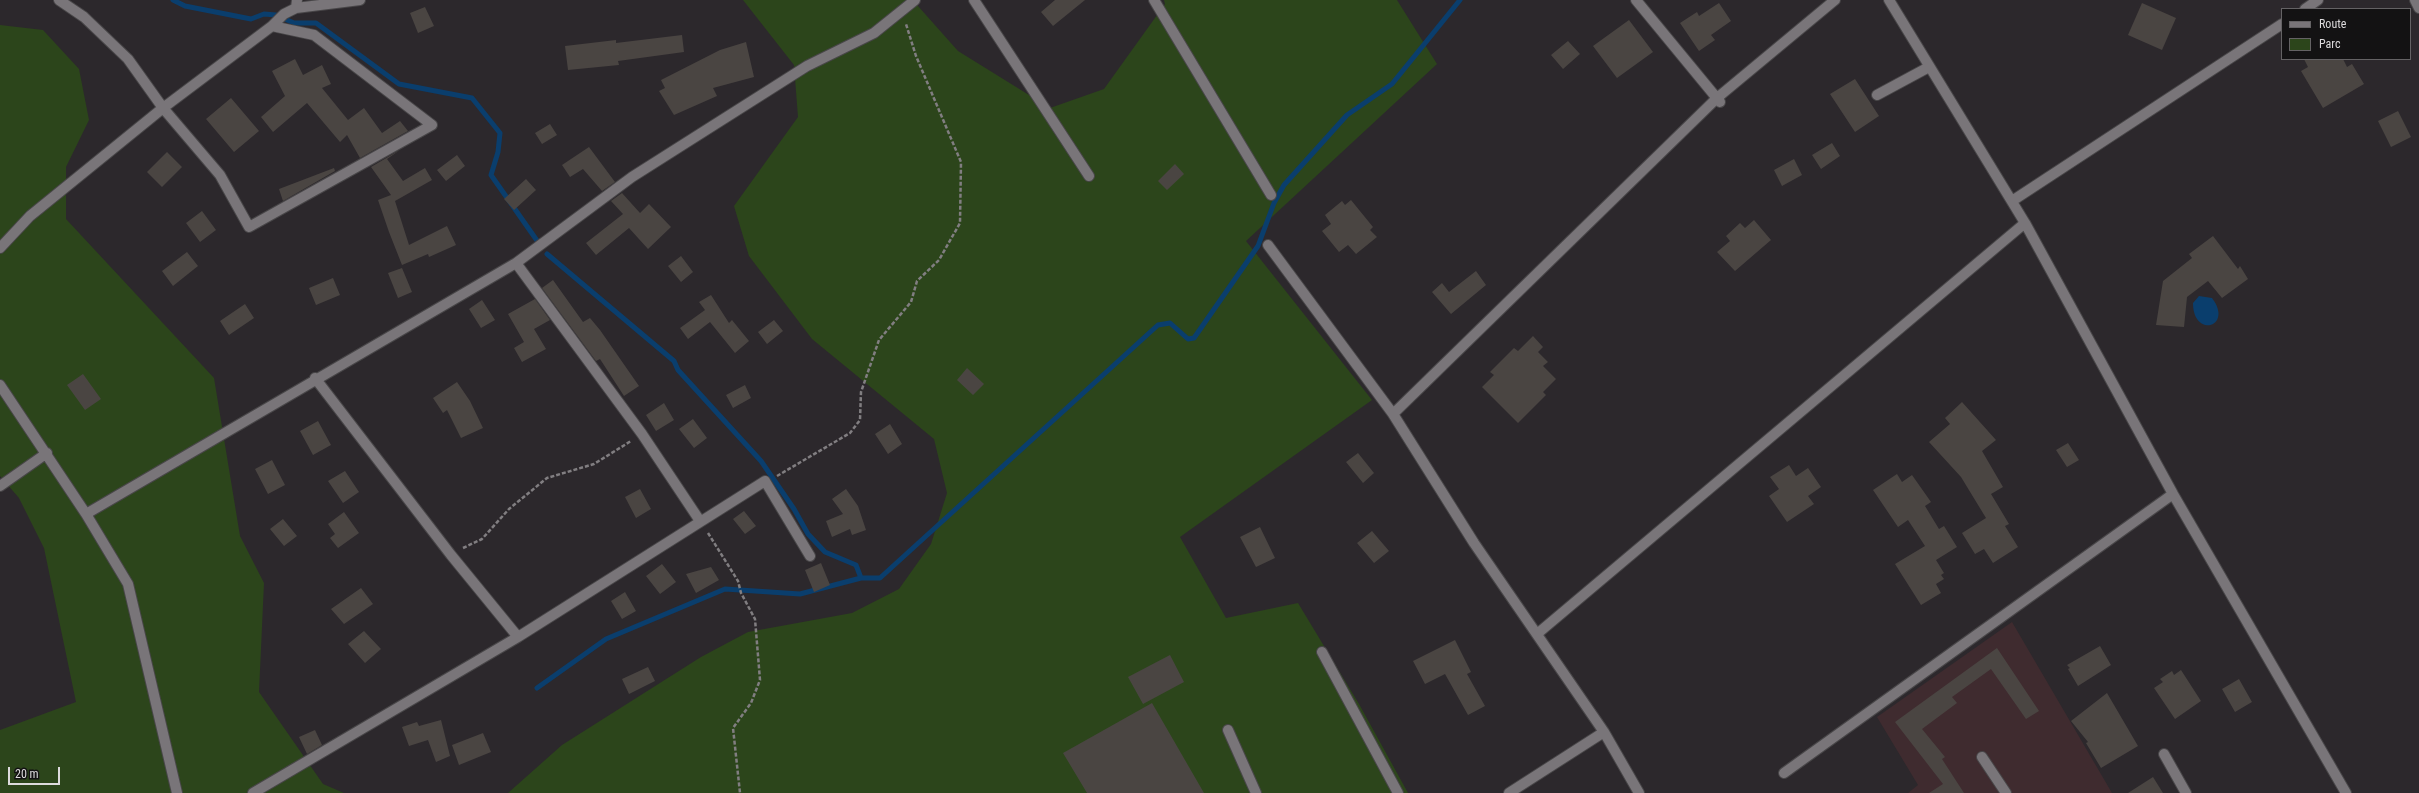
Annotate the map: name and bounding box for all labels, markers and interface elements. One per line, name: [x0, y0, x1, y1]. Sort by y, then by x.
legend: [2281, 8, 2411, 60]
text: Route: [2319, 17, 2346, 31]
text: Parc: [2319, 37, 2340, 51]
scale bar: [10, 759, 62, 785]
text: 20 m: [15, 767, 39, 781]

